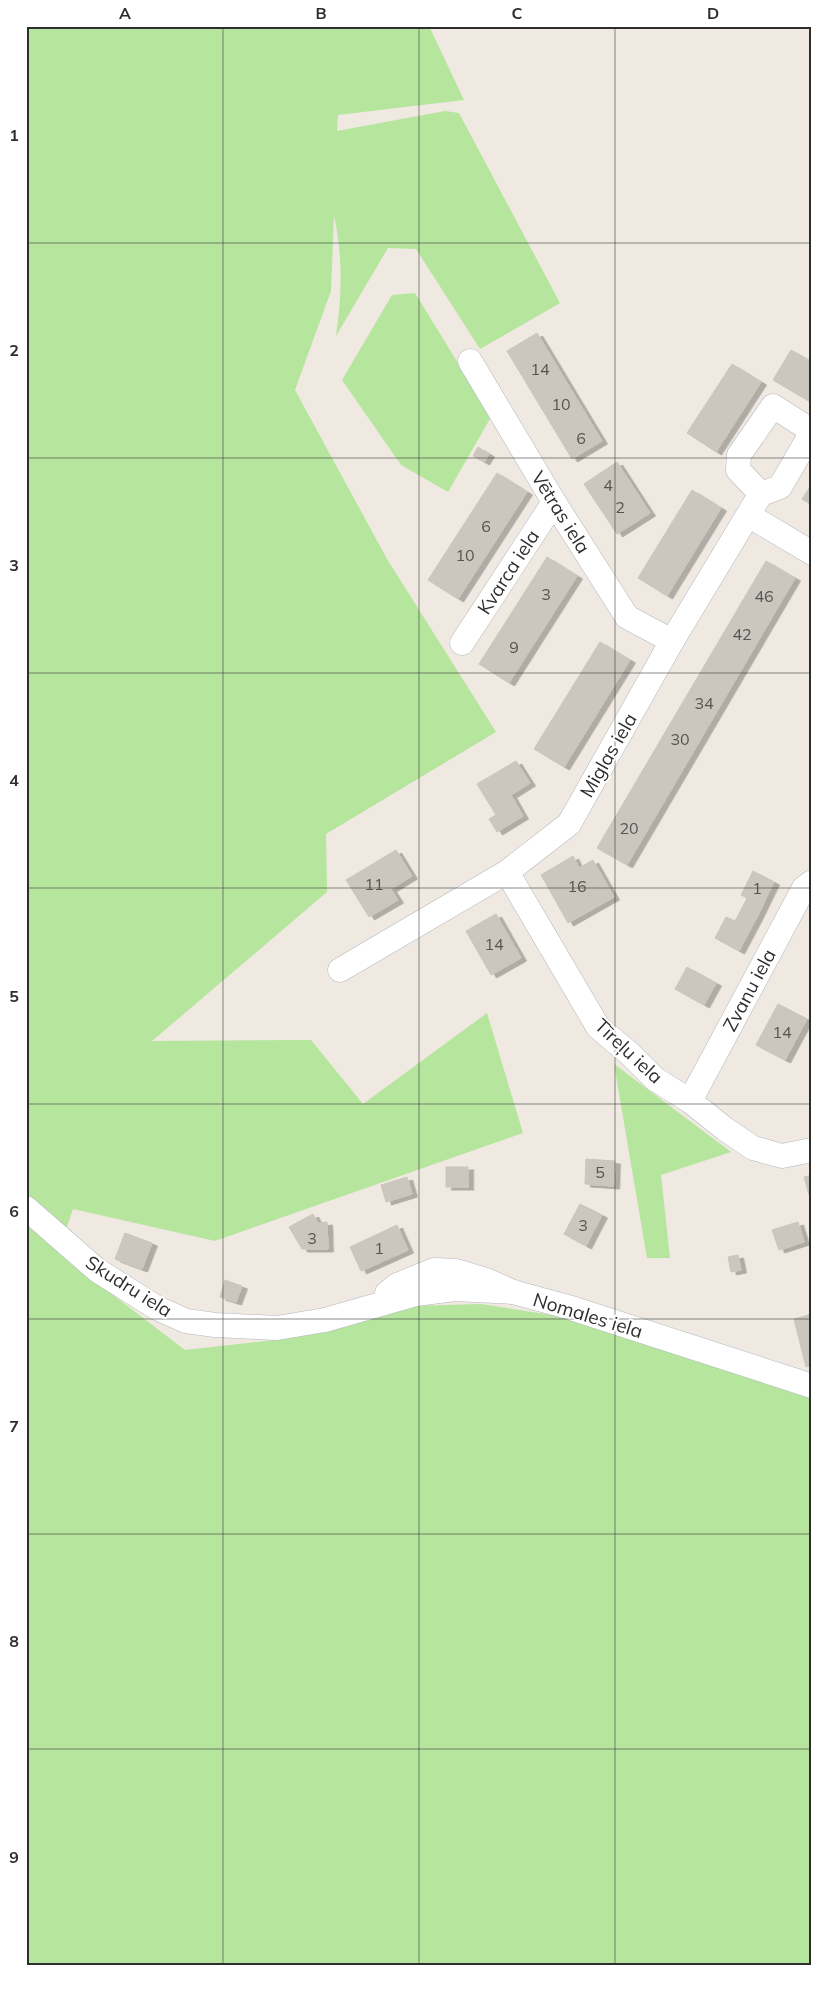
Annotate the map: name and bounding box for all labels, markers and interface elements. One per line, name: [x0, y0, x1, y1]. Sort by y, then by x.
text: A: [119, 3, 131, 23]
text: B: [315, 3, 327, 23]
text: C: [512, 3, 523, 23]
text: D: [707, 3, 719, 23]
text: 1: [9, 125, 19, 145]
text: 2: [9, 340, 19, 360]
house number: 14: [530, 359, 550, 379]
house number: 10: [551, 394, 571, 414]
house number: 6: [576, 428, 586, 448]
street label: Vētras iela: [526, 466, 596, 558]
house number: 4: [603, 475, 613, 495]
house number: 2: [615, 497, 625, 517]
house number: 6: [481, 516, 491, 536]
street label: Kvarca iela: [472, 525, 544, 619]
house number: 10: [455, 545, 475, 565]
text: 3: [9, 555, 19, 575]
house number: 3: [541, 584, 551, 604]
house number: 46: [754, 586, 774, 606]
house number: 42: [732, 624, 752, 644]
house number: 9: [509, 637, 519, 657]
house number: 34: [694, 693, 714, 713]
street label: Miglas iela: [574, 709, 642, 801]
house number: 30: [670, 729, 690, 749]
text: 4: [9, 770, 19, 790]
house number: 20: [619, 818, 639, 838]
house number: 11: [364, 874, 384, 894]
house number: 16: [567, 876, 587, 896]
house number: 1: [752, 878, 762, 898]
house number: 14: [484, 934, 504, 954]
street label: Zvanu iela: [717, 945, 781, 1035]
text: 5: [9, 986, 19, 1006]
street label: Tīreļu iela: [589, 1013, 668, 1089]
house number: 14: [772, 1022, 792, 1042]
house number: 5: [595, 1162, 605, 1182]
text: 6: [9, 1201, 19, 1221]
house number: 3: [578, 1215, 588, 1235]
house number: 3: [307, 1228, 317, 1248]
house number: 1: [374, 1238, 384, 1258]
street label: Skudru iela: [81, 1250, 177, 1322]
street label: Nomales iela: [530, 1287, 646, 1343]
text: 7: [9, 1416, 19, 1436]
text: 8: [9, 1631, 19, 1651]
text: 9: [9, 1847, 19, 1867]

